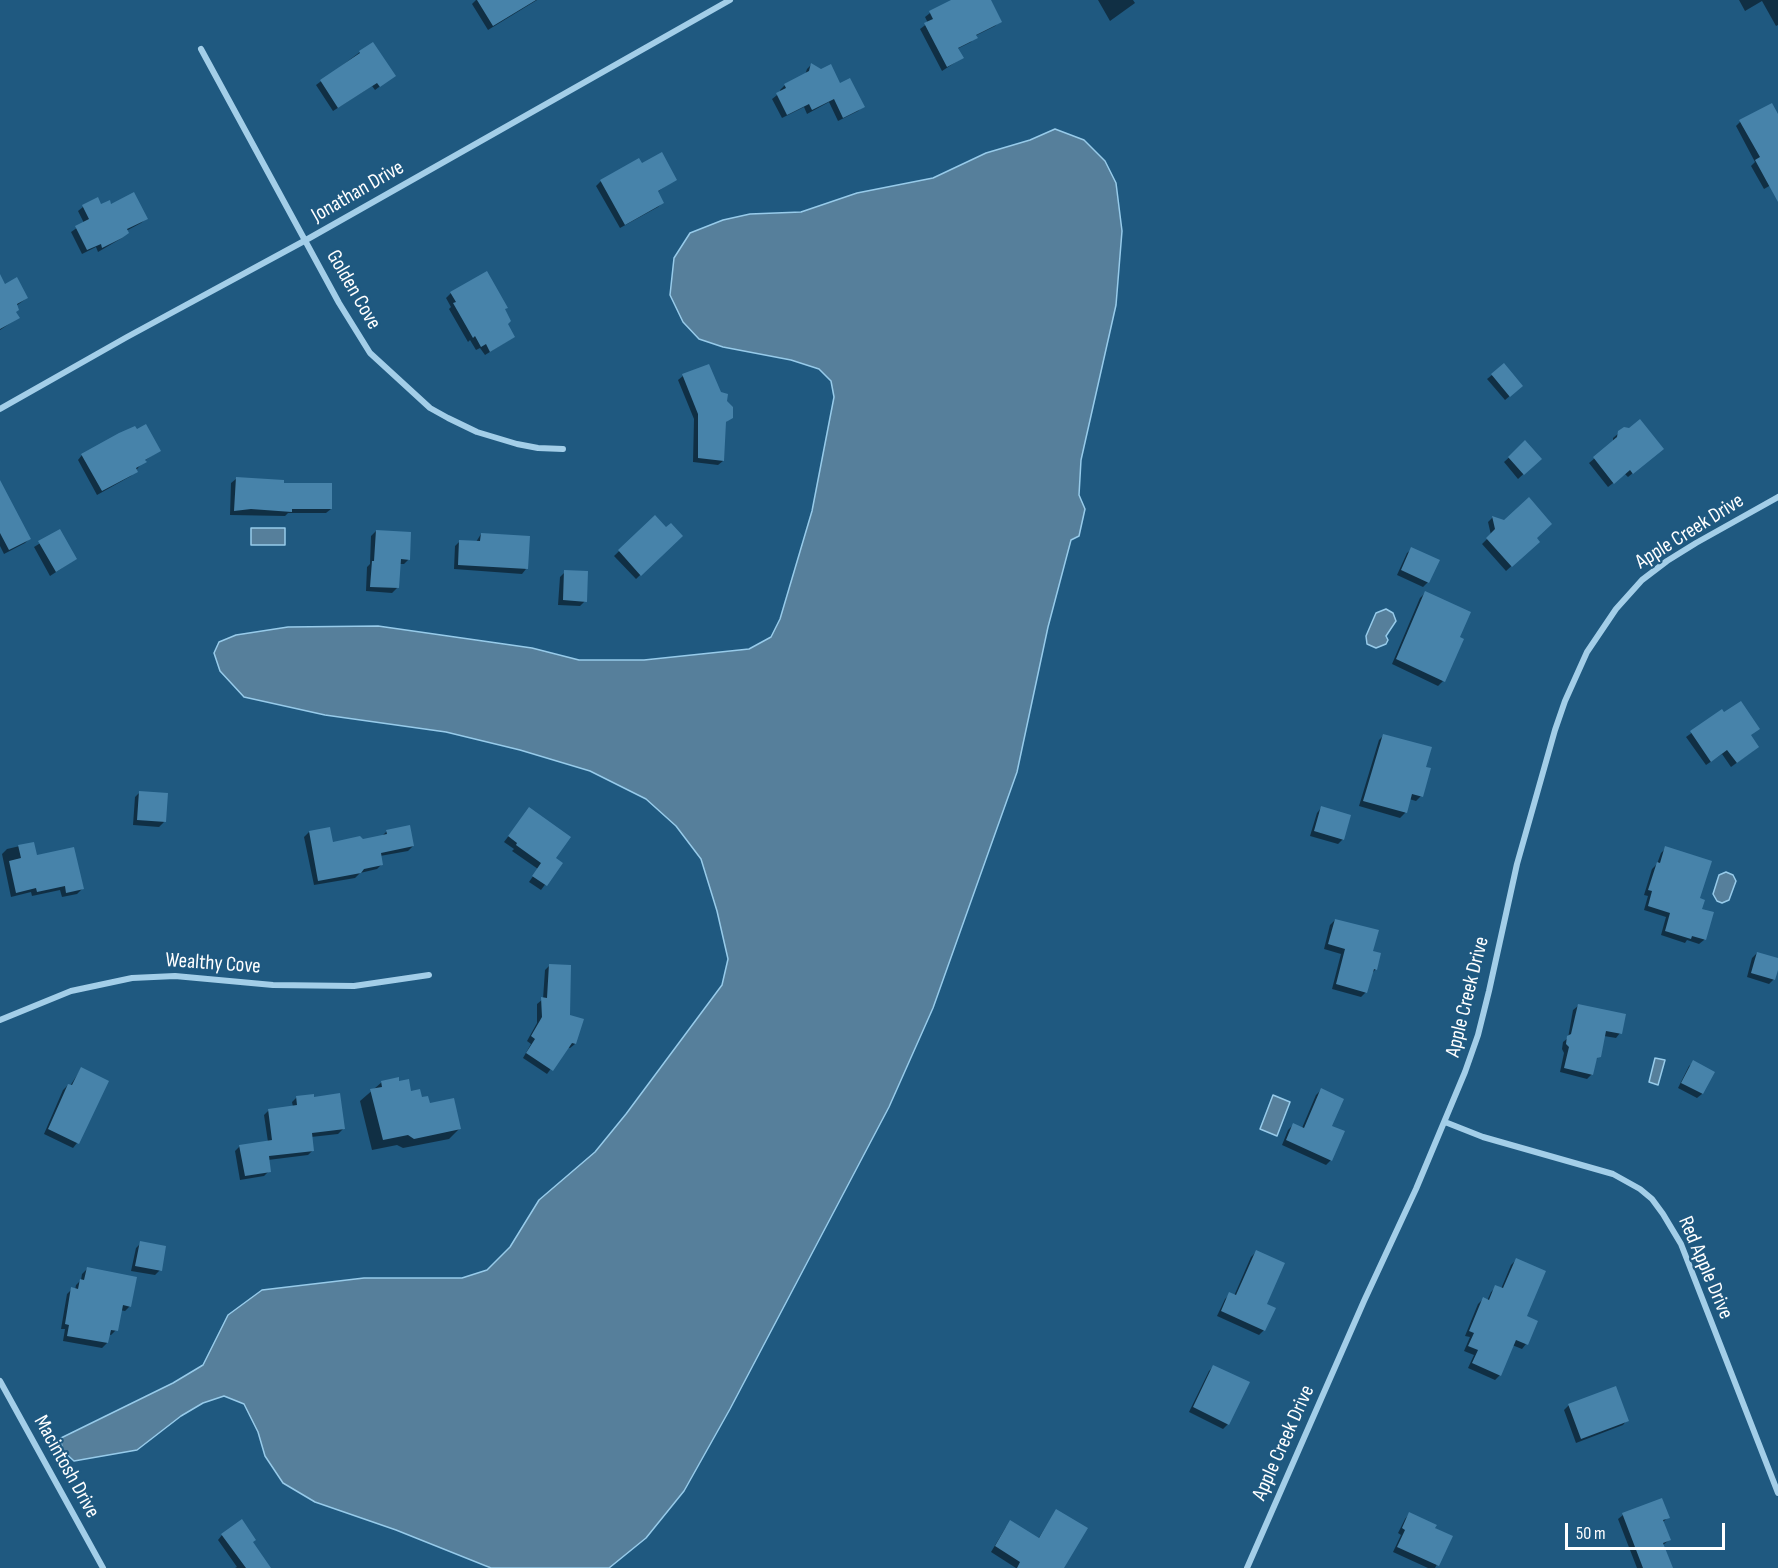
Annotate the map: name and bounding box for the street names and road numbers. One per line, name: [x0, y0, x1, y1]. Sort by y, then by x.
street label: Jonathan Drive: [307, 155, 409, 229]
street label: Golden Cove: [320, 246, 386, 334]
street label: Apple Creek Drive: [1631, 489, 1749, 575]
street label: Apple Creek Drive: [1441, 934, 1495, 1060]
street label: Wealthy Cove: [165, 948, 261, 980]
street label: Red Apple Drive: [1672, 1213, 1738, 1323]
street label: Apple Creek Drive: [1247, 1382, 1321, 1504]
street label: Macintosh Drive: [27, 1411, 105, 1523]

